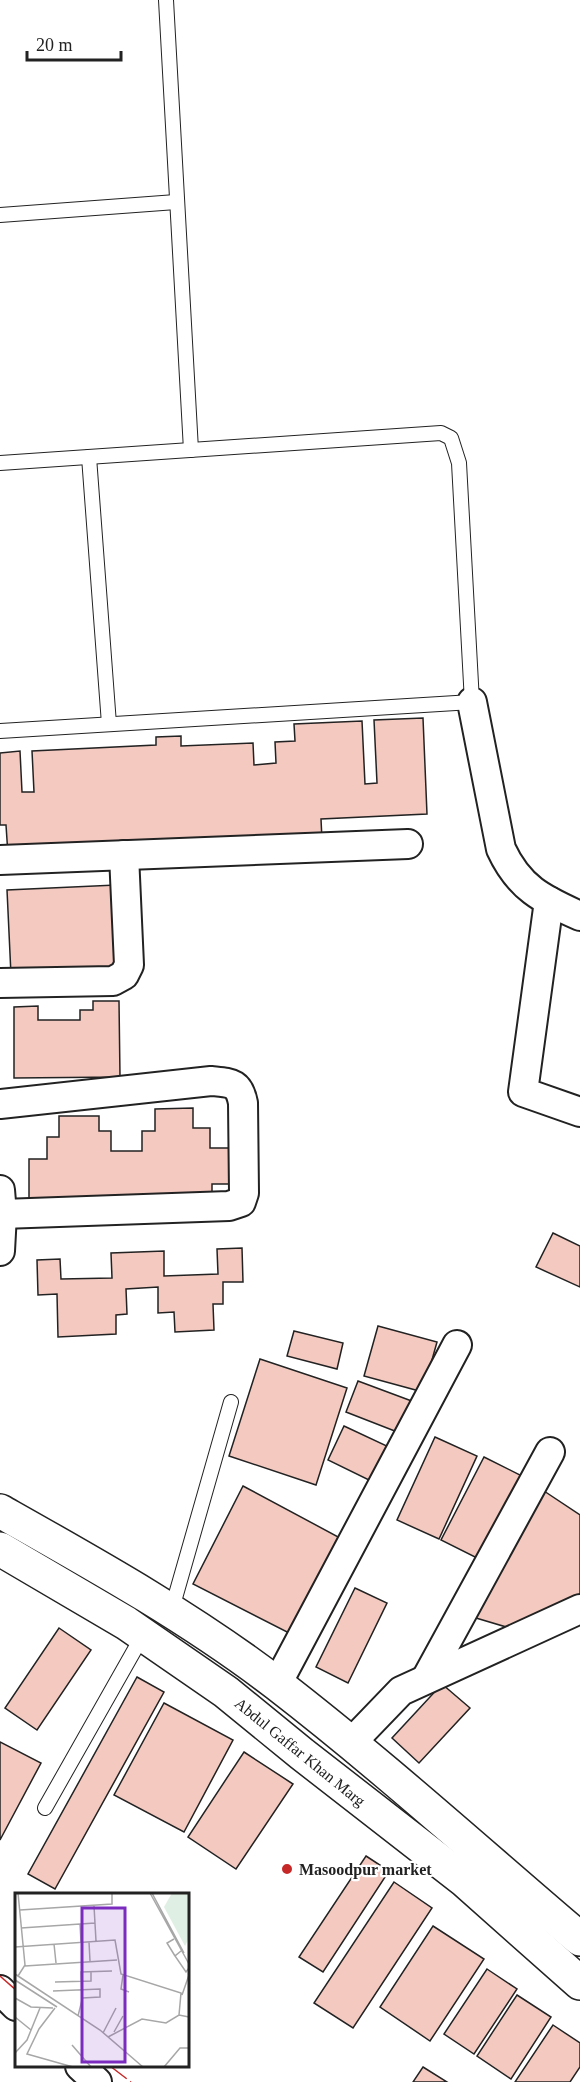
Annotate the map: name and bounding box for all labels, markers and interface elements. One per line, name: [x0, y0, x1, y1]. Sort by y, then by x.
scale bar: [27, 24, 122, 62]
text: 20 m: [36, 35, 73, 55]
street label: Abdul Gaffar Khan Marg: [231, 1694, 368, 1811]
place label: Masoodpur market: [299, 1861, 432, 1879]
marker: Masoodpur market: [280, 1862, 294, 1876]
inset map: [15, 1893, 189, 2067]

